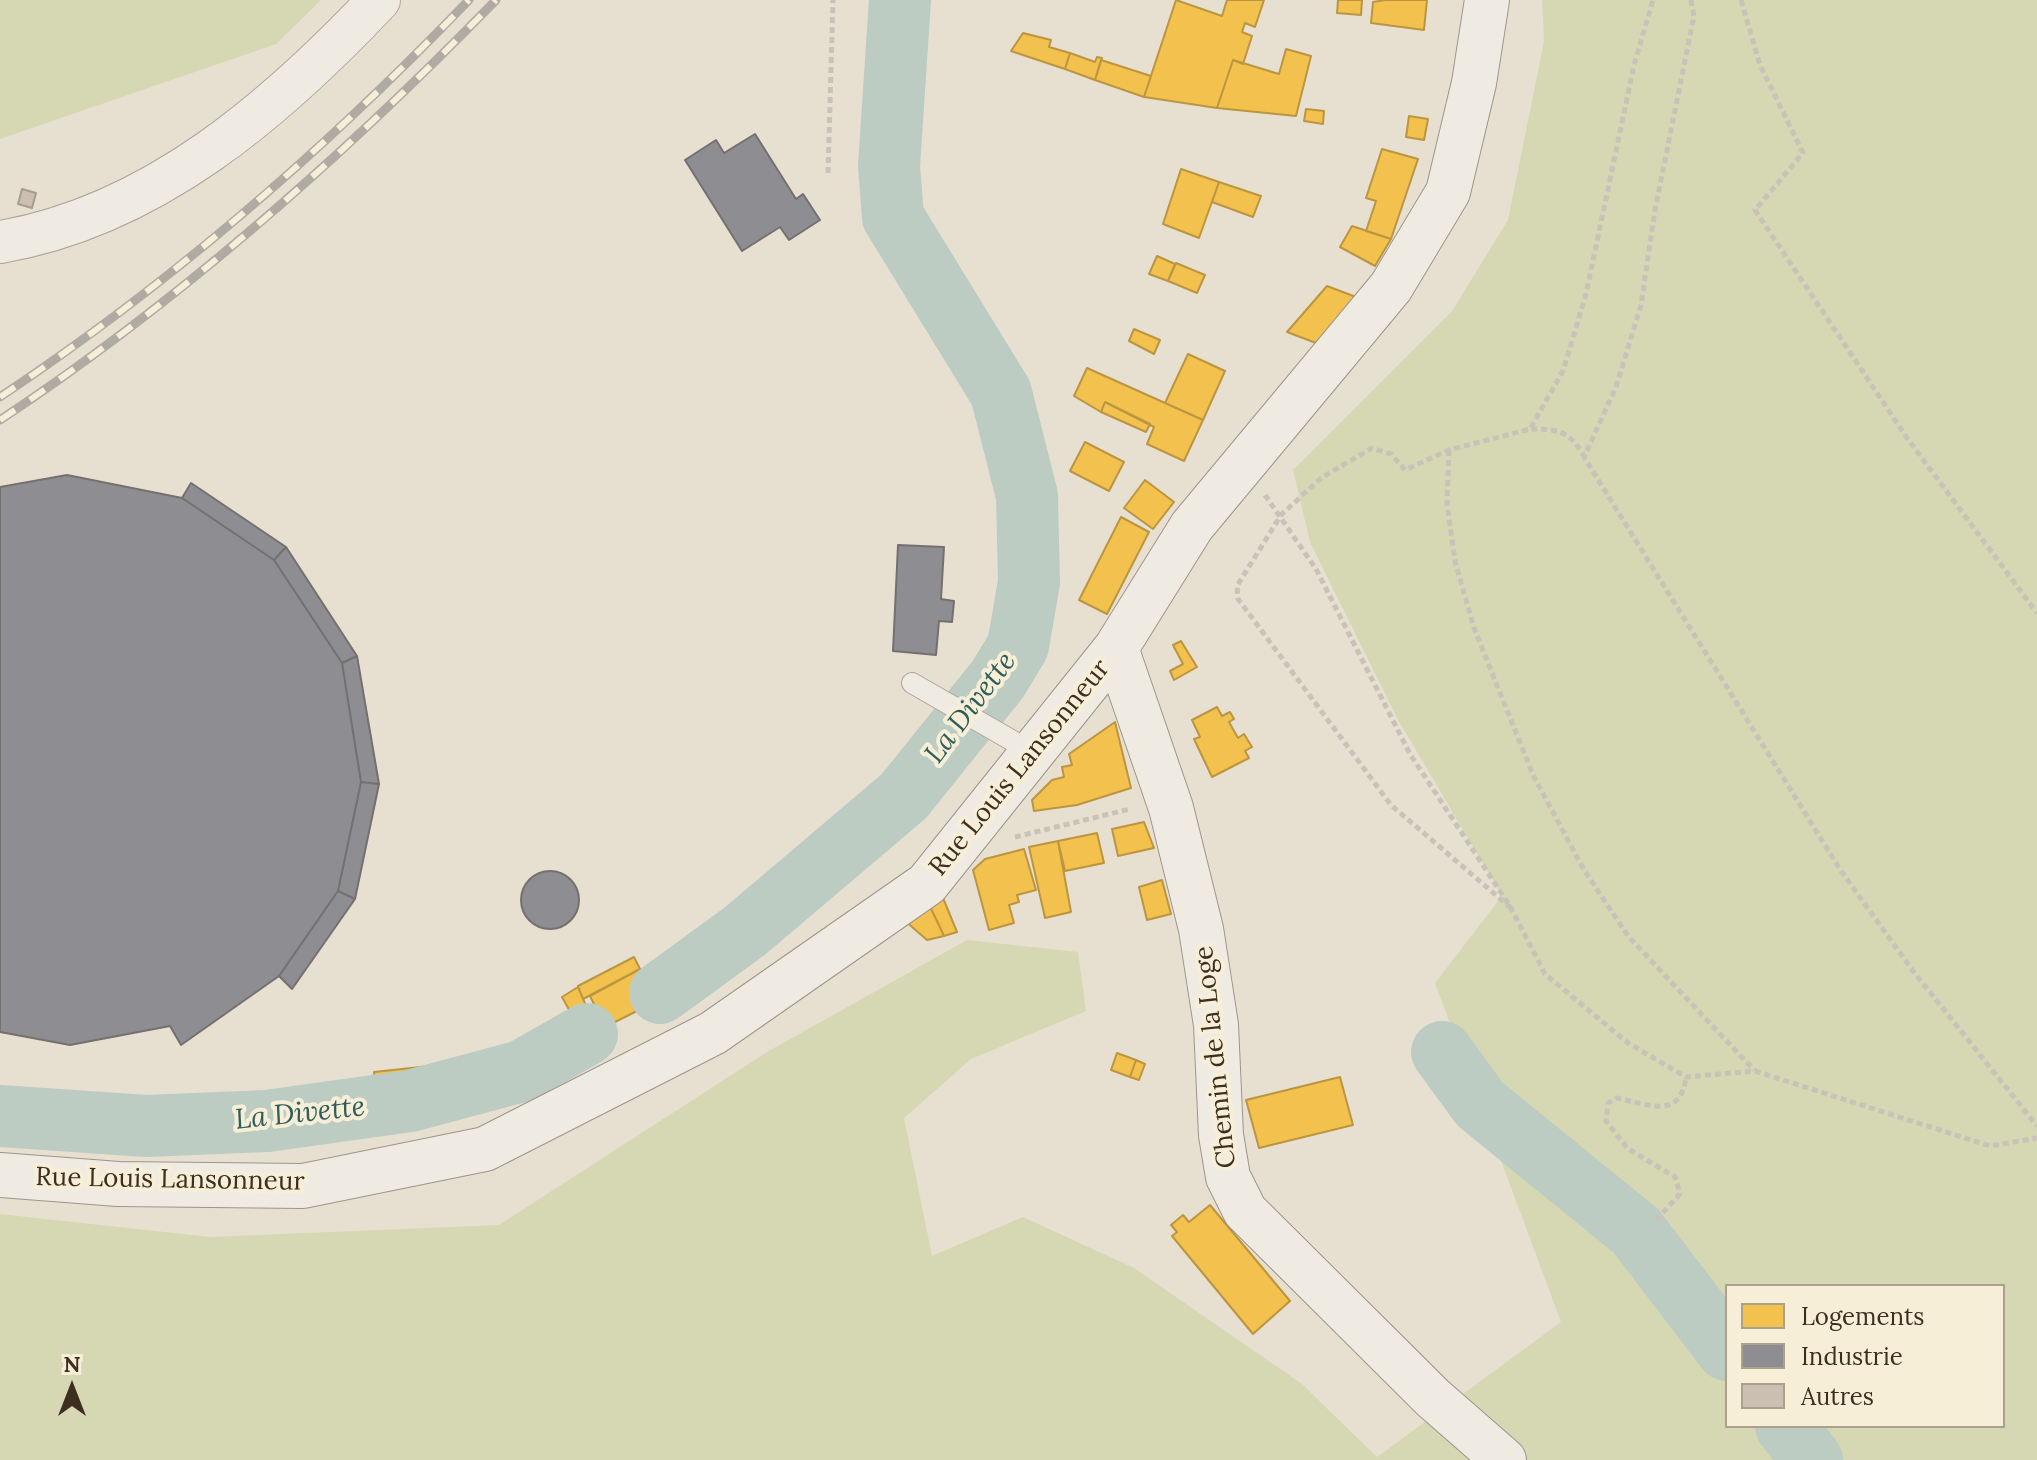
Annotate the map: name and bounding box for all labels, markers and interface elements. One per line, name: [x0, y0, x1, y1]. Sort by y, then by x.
water label: La Divette: [918, 646, 1024, 770]
street label: Rue Louis Lansonneur: [923, 654, 1117, 882]
street label: Chemin de la Loge: [1189, 944, 1243, 1170]
water label: La Divette: [233, 1090, 367, 1138]
street label: Rue Louis Lansonneur: [35, 1162, 305, 1198]
legend: [1725, 1284, 2005, 1428]
text: Logements: [1801, 1301, 1924, 1332]
text: Industrie: [1801, 1341, 1903, 1372]
north arrow: [32, 1348, 112, 1428]
text: N: [63, 1350, 81, 1378]
text: Autres: [1801, 1381, 1874, 1412]

